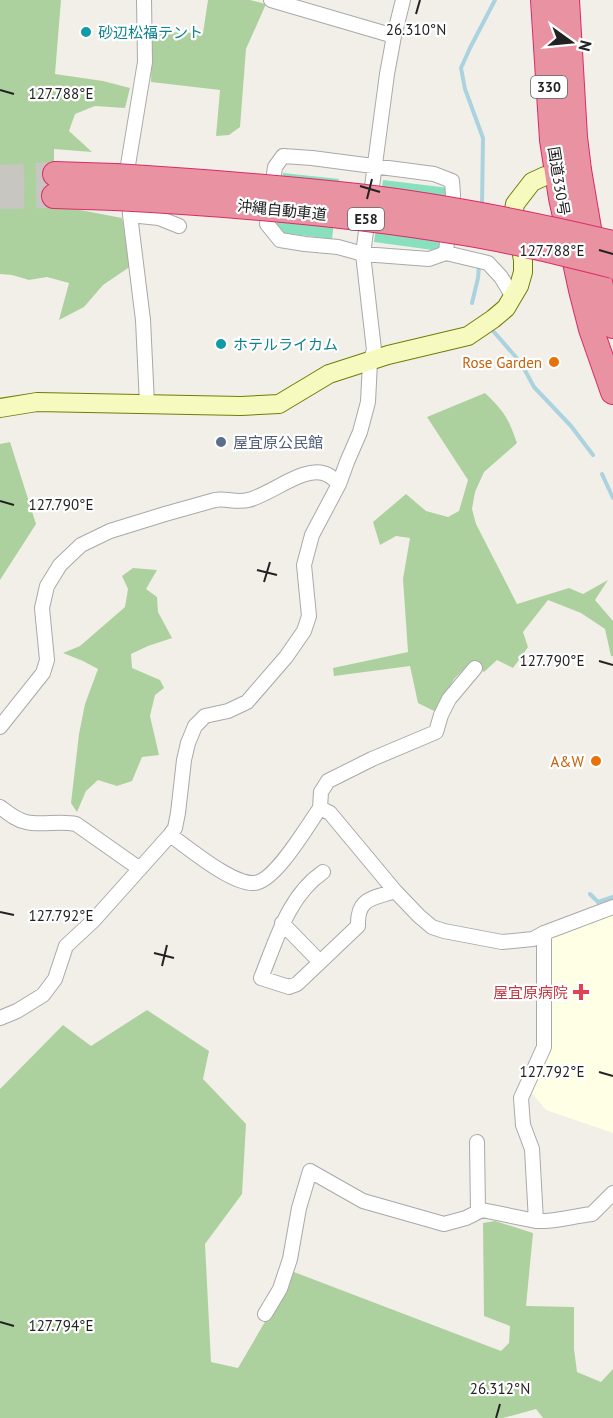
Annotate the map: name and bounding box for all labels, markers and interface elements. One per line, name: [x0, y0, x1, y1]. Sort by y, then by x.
north arrow: [541, 12, 601, 72]
text: 26.310°N: [386, 20, 446, 39]
place label: 砂辺松福テント: [98, 23, 203, 42]
marker: 砂辺松福テント: [79, 25, 93, 39]
text: N: [574, 38, 597, 54]
road number: 330: [531, 76, 567, 98]
text: 127.788°E: [28, 84, 94, 103]
street label: 国道330号: [544, 145, 574, 217]
street label: 沖縄自動車道: [236, 196, 328, 224]
road number: E58: [348, 208, 384, 230]
text: 127.788°E: [519, 241, 585, 260]
place label: ホテルライカム: [233, 335, 338, 354]
marker: ホテルライカム: [214, 337, 228, 351]
place label: Rose Garden: [462, 353, 542, 372]
marker: Rose Garden: [547, 355, 561, 369]
place label: 屋宜原公民館: [233, 433, 323, 452]
marker: 屋宜原公民館: [214, 435, 228, 449]
text: 127.790°E: [28, 495, 94, 514]
text: 127.790°E: [519, 651, 585, 670]
place label: A&W: [551, 752, 585, 771]
marker: A&W: [589, 754, 603, 768]
text: 127.792°E: [28, 906, 94, 925]
place label: 屋宜原病院: [493, 983, 568, 1002]
marker: 屋宜原病院: [572, 983, 590, 1001]
text: 127.792°E: [519, 1062, 585, 1081]
text: 127.794°E: [28, 1316, 94, 1335]
text: 26.312°N: [470, 1379, 530, 1398]

